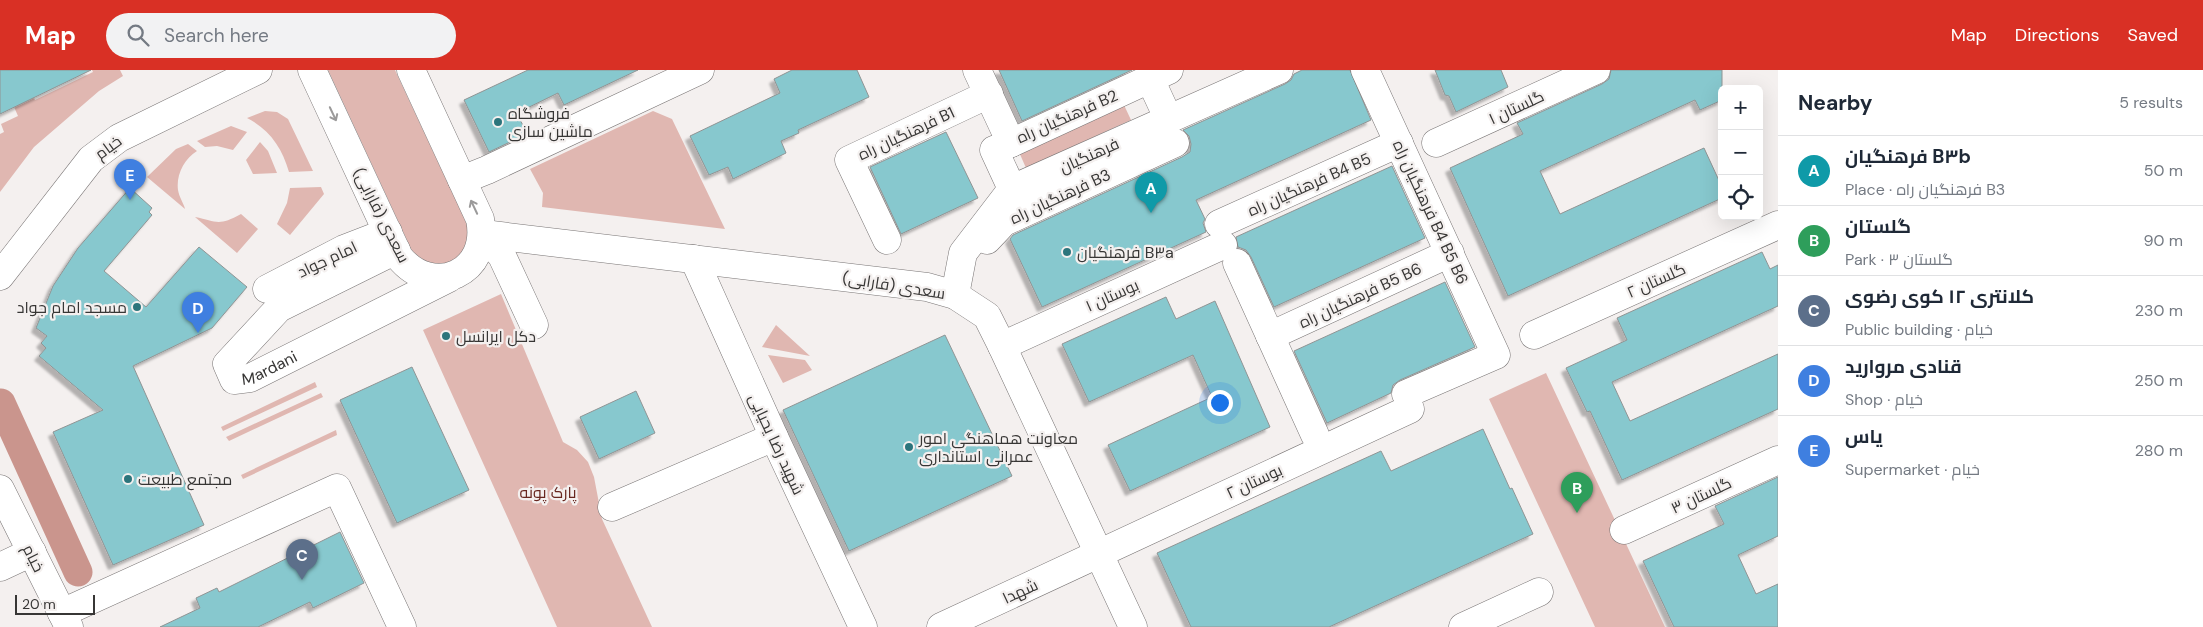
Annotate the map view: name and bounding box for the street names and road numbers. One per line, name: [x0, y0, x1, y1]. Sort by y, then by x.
street label: فرهنگیان راه B2: [1013, 85, 1121, 148]
street label: گلستان ۱: [1485, 86, 1547, 129]
street label: فرهنگیان راه B1: [854, 102, 958, 165]
street label: خیام: [91, 131, 127, 165]
street label: فرهنگیان: [1056, 133, 1122, 178]
street label: فرهنگیان راه B4 B5 B6: [1388, 137, 1473, 288]
street label: فرهنگیان راه B4 B5: [1244, 148, 1374, 221]
street label: سعدی (فارابی): [349, 164, 414, 266]
street label: فرهنگیان راه B3: [1006, 164, 1114, 229]
street label: امام جواد: [294, 236, 361, 283]
street label: فرهنگیان راه B5 B6: [1295, 258, 1425, 333]
street label: گلستان ۲: [1623, 258, 1689, 303]
street label: سعدی (فارابی): [841, 267, 947, 304]
street label: بوستان ۱: [1082, 274, 1142, 316]
street label: Mardani: [240, 346, 301, 390]
street label: شهید رضا یحیایی: [744, 390, 809, 498]
street label: بوستان ۲: [1223, 459, 1286, 504]
street label: گلستان ۳: [1667, 472, 1735, 519]
street label: خیام: [17, 541, 49, 576]
street label: شهدا: [999, 574, 1041, 609]

